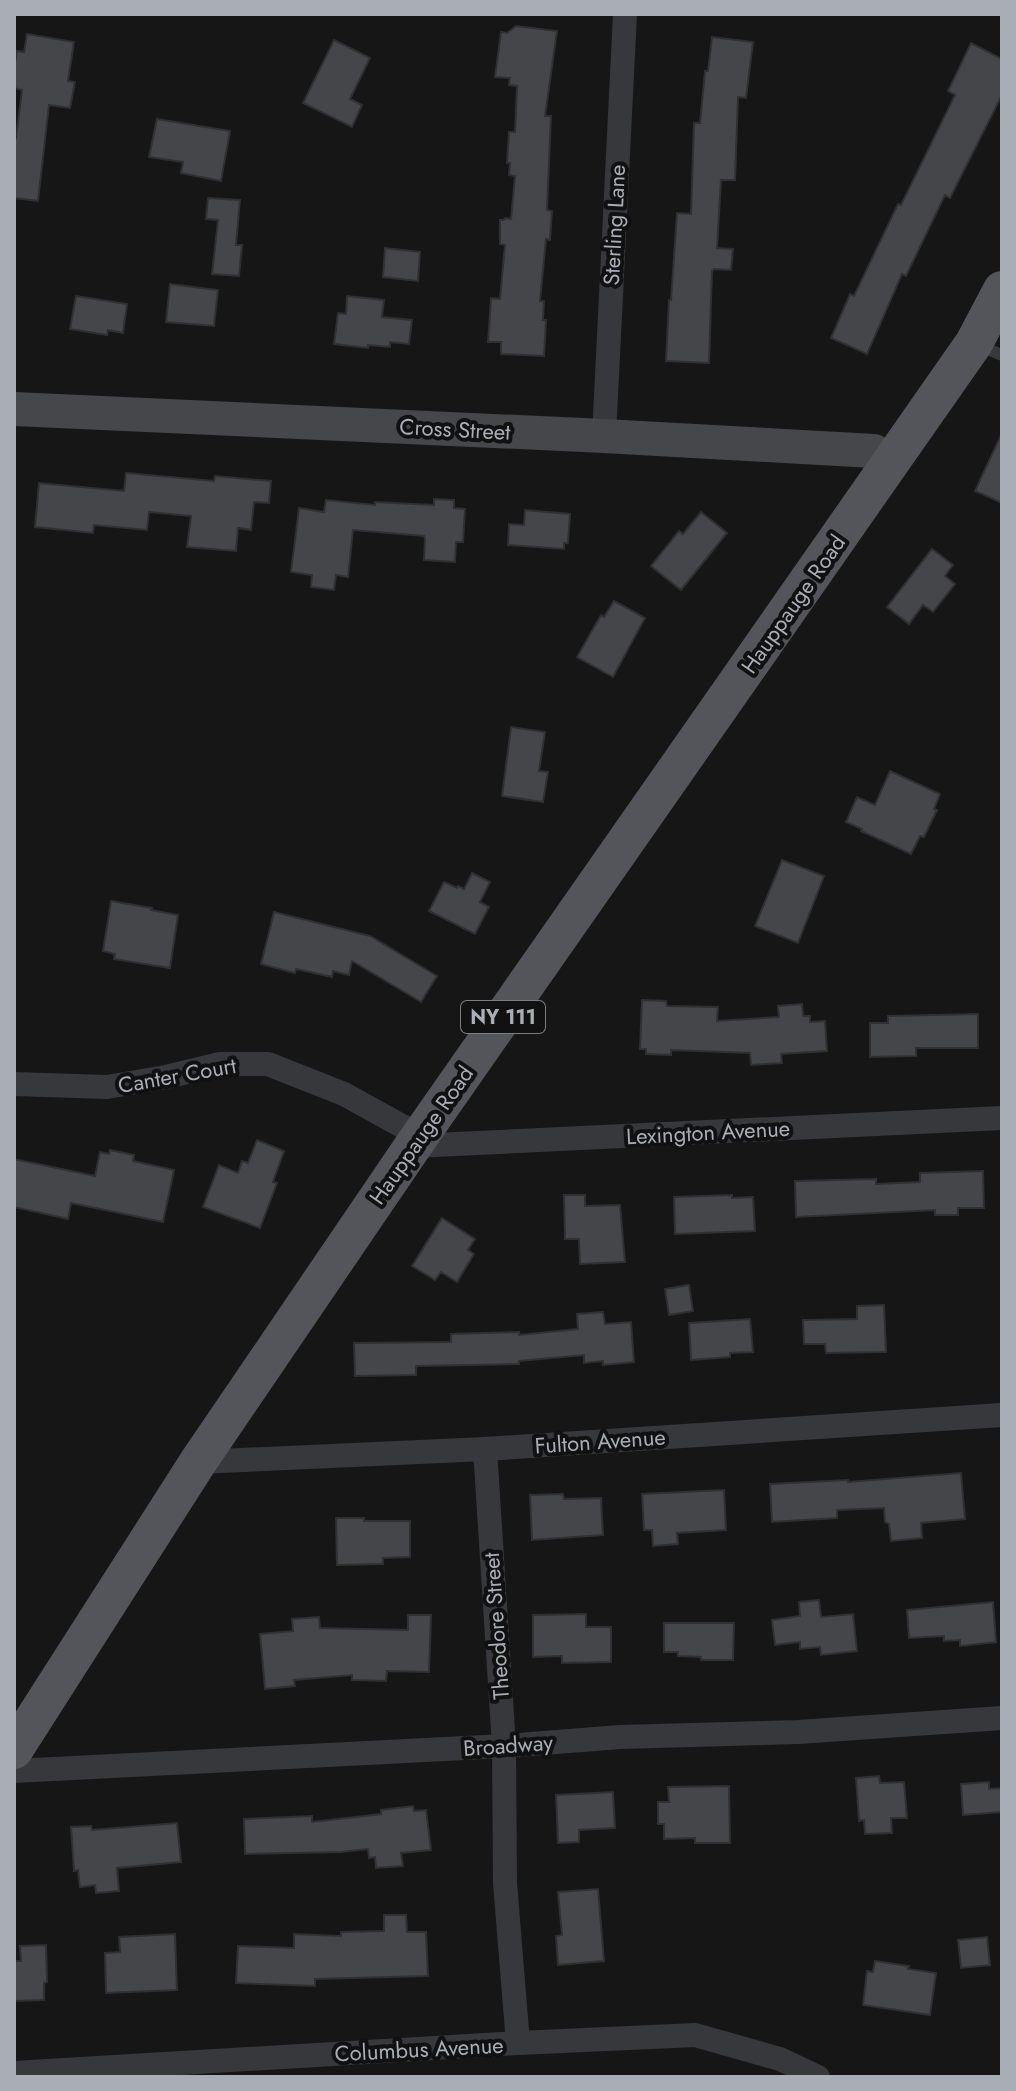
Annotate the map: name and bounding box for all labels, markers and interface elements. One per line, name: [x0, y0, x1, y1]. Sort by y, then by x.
street label: Sterling Lane: [595, 164, 633, 286]
street label: Cross Street: [399, 410, 512, 448]
street label: Hauppauge Road: [733, 528, 853, 680]
road number: NY 111: [461, 1001, 545, 1033]
street label: Canter Court: [115, 1049, 239, 1101]
street label: Hauppauge Road: [361, 1059, 481, 1211]
street label: Lexington Avenue: [625, 1112, 791, 1152]
street label: Fulton Avenue: [533, 1420, 667, 1462]
street label: Theodore Street: [475, 1551, 517, 1701]
street label: Broadway: [462, 1726, 554, 1764]
street label: Columbus Avenue: [334, 2029, 504, 2069]

